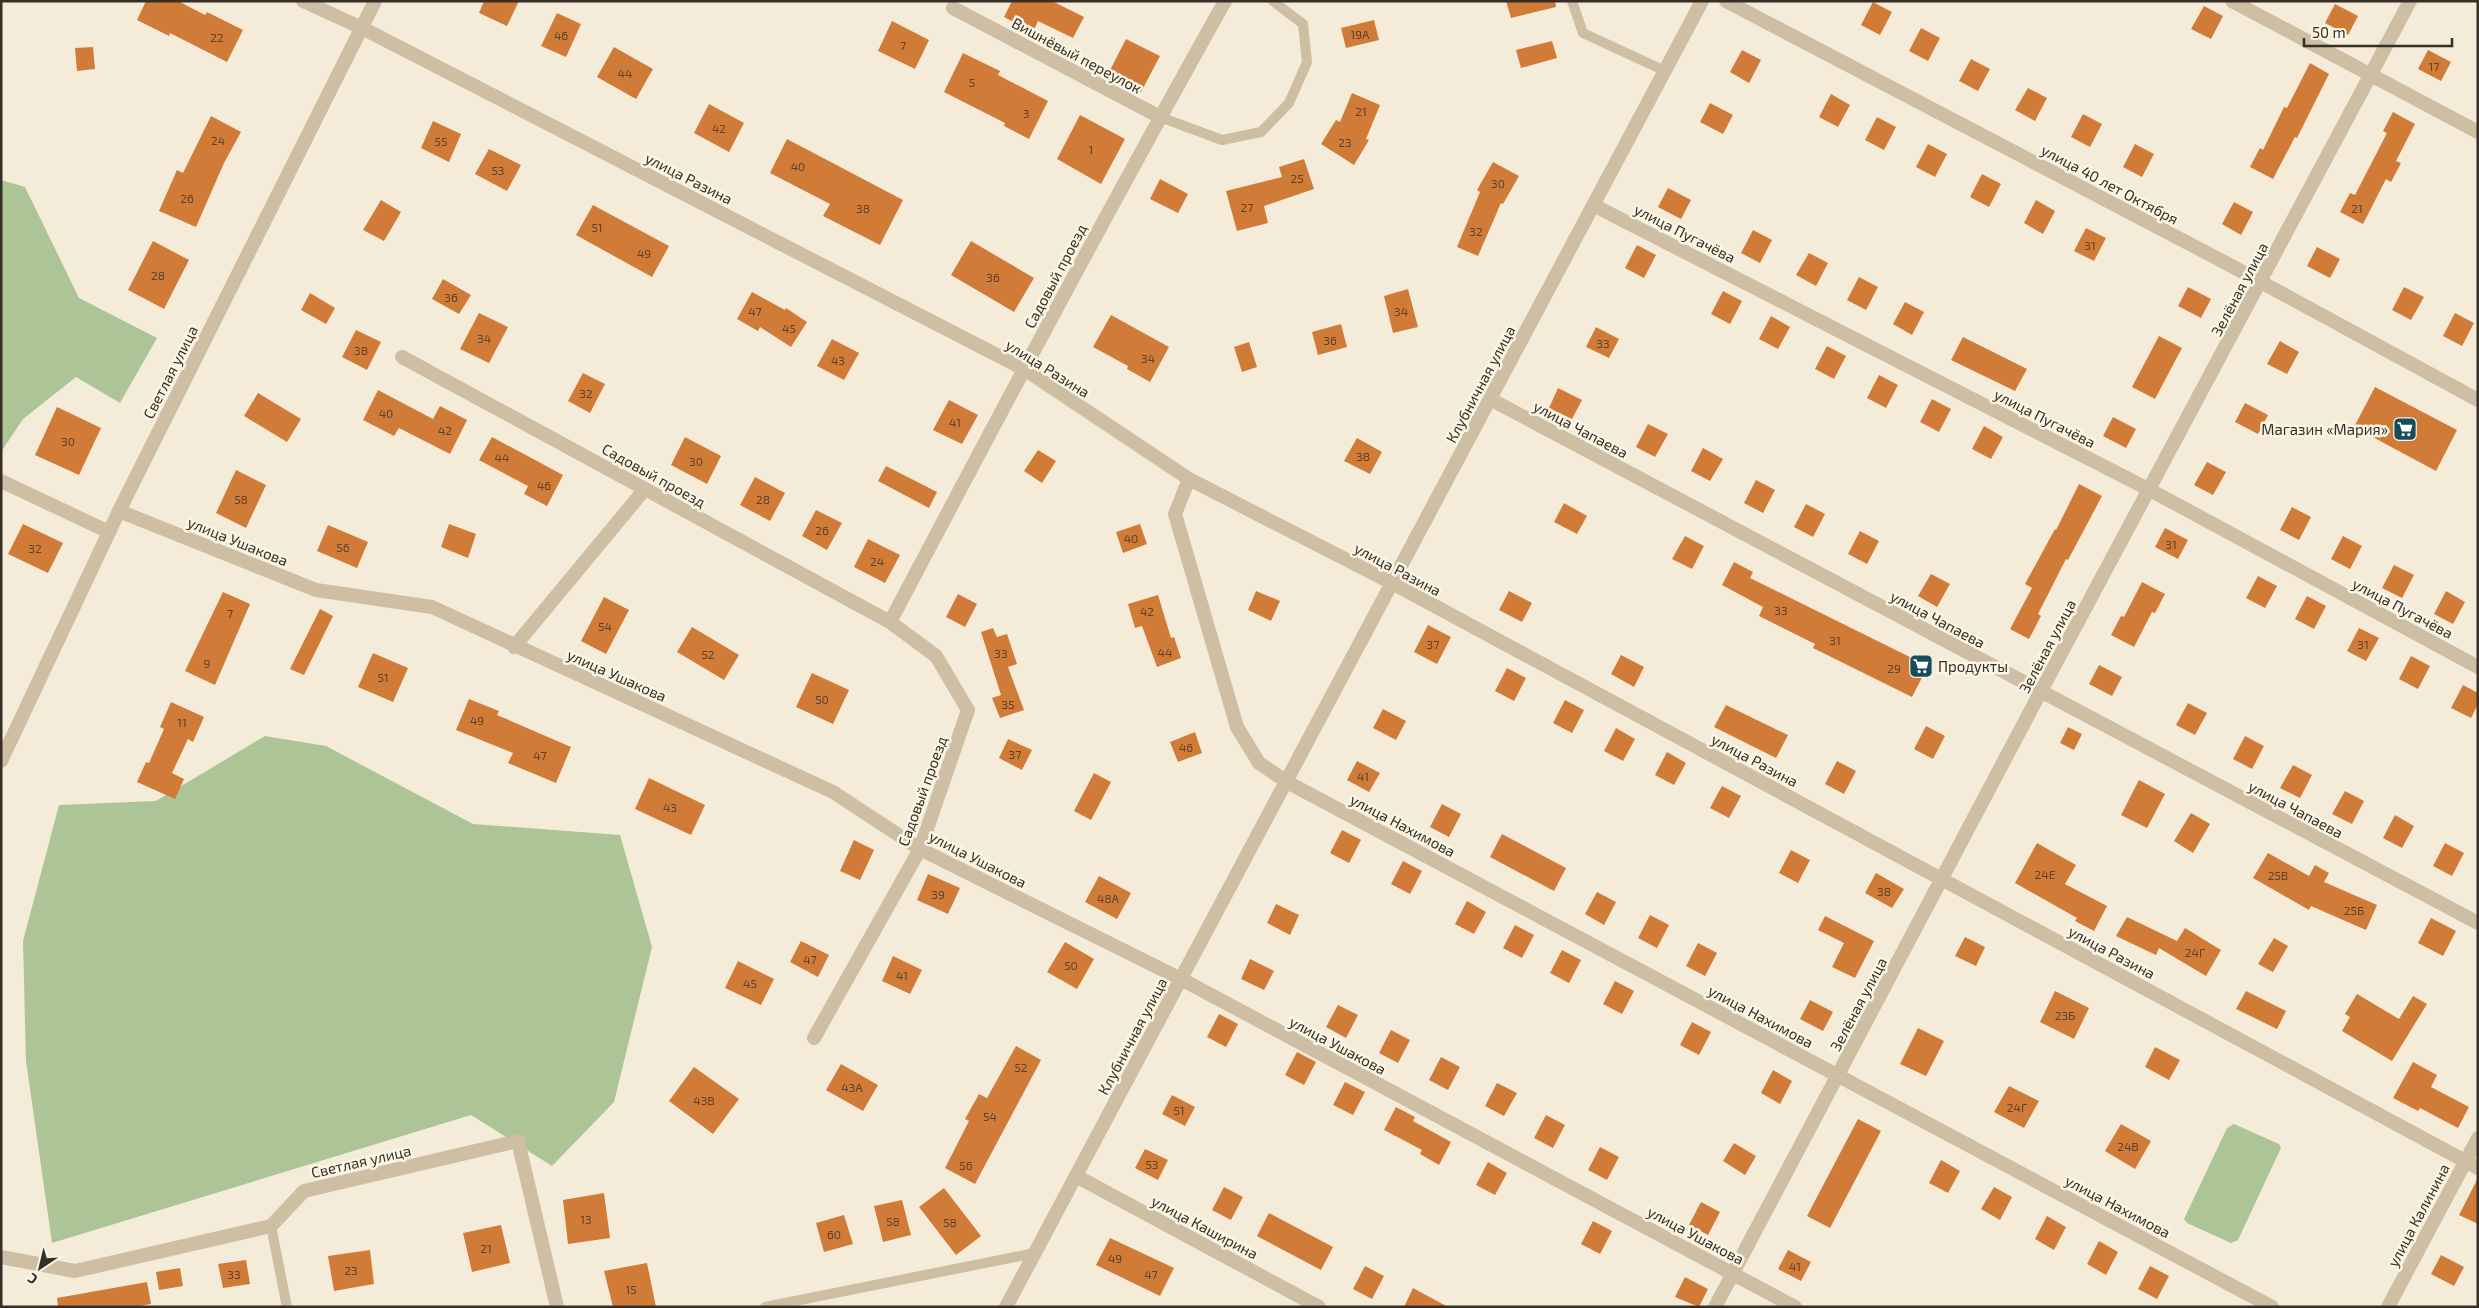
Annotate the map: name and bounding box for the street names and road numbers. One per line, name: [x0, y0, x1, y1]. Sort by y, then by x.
street label: Вишнёвый переулок: [1009, 13, 1145, 98]
street label: улица 40 лет Октября: [2038, 140, 2182, 229]
street label: улица Разина: [642, 148, 736, 209]
street label: улица Пугачёва: [1631, 200, 1739, 267]
street label: Садовый проезд: [1020, 221, 1090, 331]
street label: Зелёная улица: [2207, 239, 2272, 339]
street label: Светлая улица: [139, 322, 202, 422]
street label: Клубничная улица: [1442, 322, 1519, 446]
street label: улица Разина: [1002, 335, 1093, 402]
street label: улица Пугачёва: [1991, 385, 2099, 452]
street label: улица Чапаева: [1530, 397, 1631, 462]
street label: Садовый проезд: [599, 439, 709, 511]
street label: улица Ушакова: [185, 513, 291, 570]
street label: улица Разина: [1351, 539, 1444, 600]
street label: улица Пугачёва: [2349, 574, 2456, 643]
street label: улица Чапаева: [1887, 587, 1988, 652]
street label: Зелёная улица: [2015, 596, 2080, 696]
street label: улица Ушакова: [564, 645, 669, 706]
street label: улица Разина: [1708, 730, 1801, 791]
street label: Садовый проезд: [894, 733, 950, 848]
street label: улица Чапаева: [2245, 777, 2346, 842]
street label: улица Нахимова: [1347, 790, 1459, 861]
street label: улица Ушакова: [926, 827, 1030, 892]
street label: улица Разина: [2065, 922, 2158, 983]
street label: Зелёная улица: [1826, 954, 1891, 1054]
street label: Клубничная улица: [1094, 974, 1171, 1098]
street label: улица Нахимова: [1705, 981, 1817, 1052]
street label: улица Ушакова: [1286, 1012, 1389, 1079]
street label: Светлая улица: [309, 1141, 413, 1182]
street label: улица Калинина: [2383, 1160, 2454, 1270]
street label: улица Нахимова: [2062, 1171, 2174, 1242]
street label: улица Каширина: [1148, 1191, 1261, 1264]
street label: улица Ушакова: [1644, 1202, 1747, 1269]

